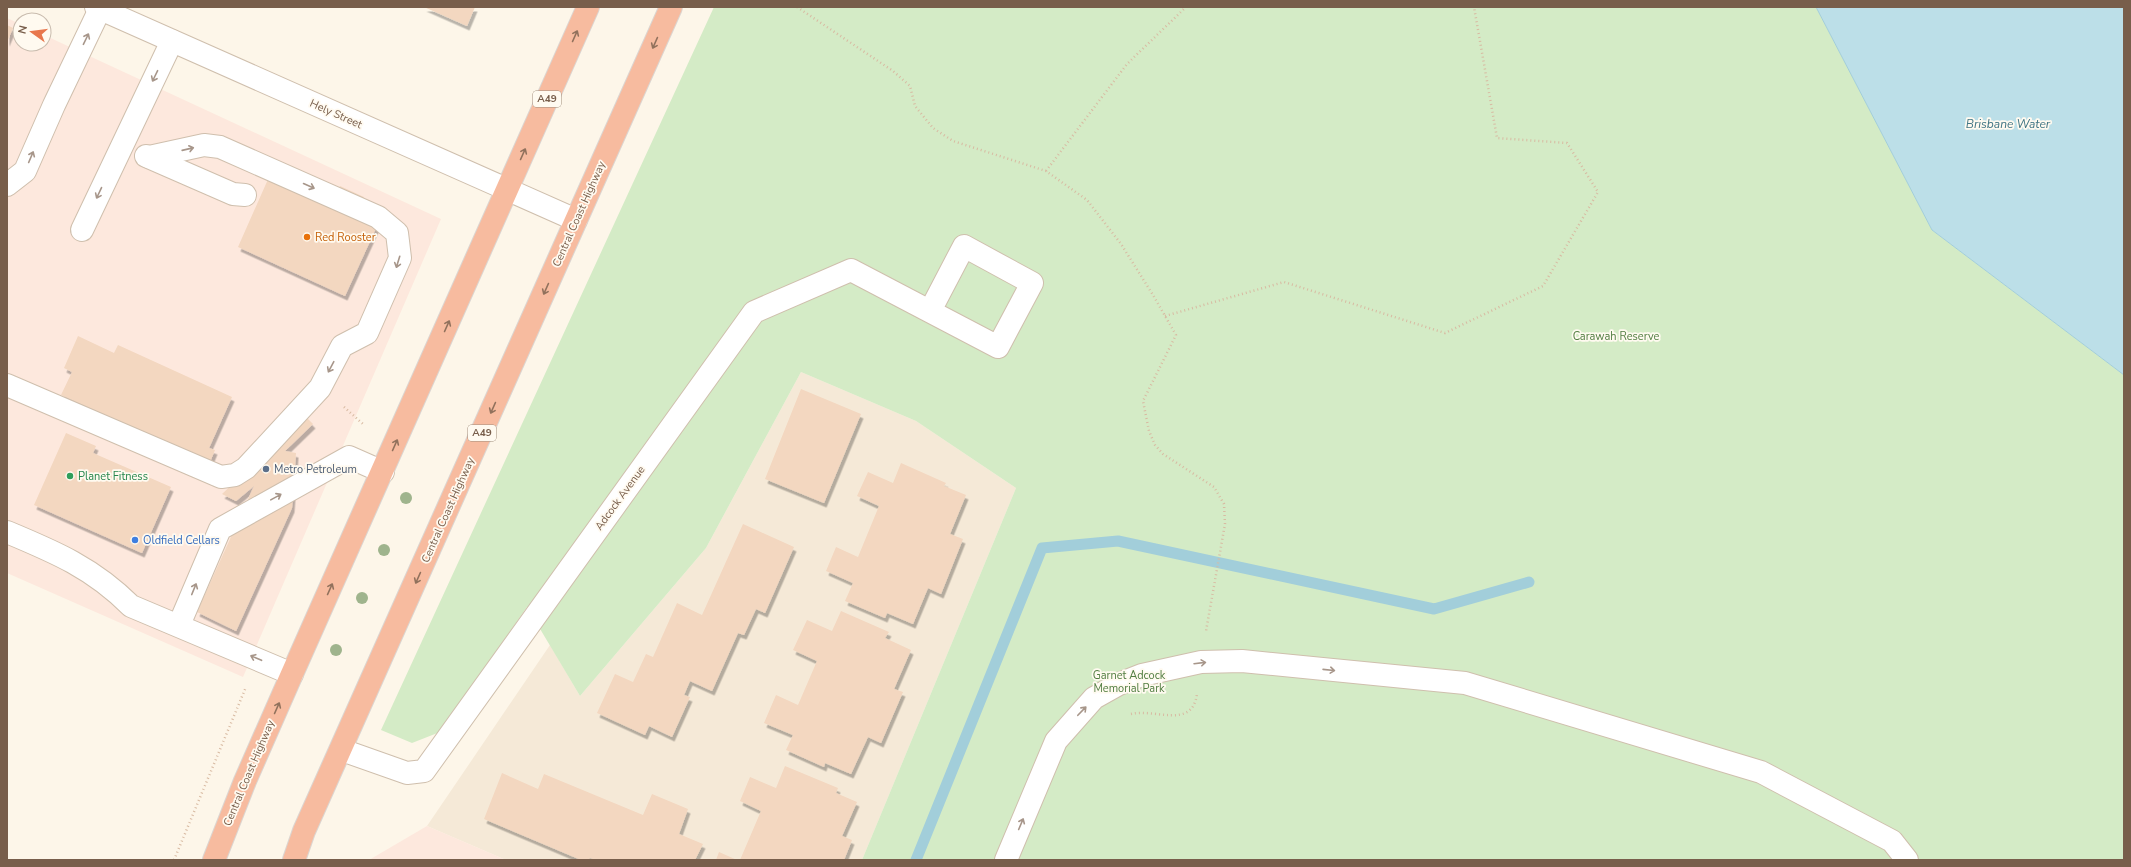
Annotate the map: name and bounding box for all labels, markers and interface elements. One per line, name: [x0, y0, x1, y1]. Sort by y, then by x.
north arrow: [12, 12, 52, 52]
text: N: [15, 24, 31, 36]
one-way arrow: [572, 30, 580, 42]
one-way arrow: [83, 33, 90, 45]
one-way arrow: [651, 36, 658, 48]
one-way arrow: [151, 70, 158, 82]
road number: A49: [533, 91, 561, 107]
street label: Hely Street: [307, 96, 365, 132]
water label: Brisbane Water: [1966, 116, 2051, 132]
one-way arrow: [181, 144, 194, 152]
one-way arrow: [520, 149, 527, 161]
one-way arrow: [28, 151, 36, 163]
street label: Central Coast Highway: [549, 159, 609, 269]
one-way arrow: [302, 183, 314, 190]
one-way arrow: [95, 187, 102, 199]
place label: Red Rooster: [315, 230, 376, 245]
marker: Red Rooster: [302, 232, 312, 242]
one-way arrow: [394, 256, 401, 269]
one-way arrow: [541, 283, 549, 295]
one-way arrow: [444, 320, 451, 332]
park label: Carawah Reserve: [1573, 329, 1659, 344]
one-way arrow: [326, 361, 334, 373]
one-way arrow: [489, 402, 496, 414]
road number: A49: [468, 425, 496, 441]
one-way arrow: [391, 439, 399, 451]
street label: Central Coast Highway: [418, 455, 478, 565]
place label: Metro Petroleum: [274, 462, 357, 477]
street label: Adcock Avenue: [591, 463, 649, 533]
marker: Metro Petroleum: [261, 464, 271, 474]
place label: Planet Fitness: [78, 469, 148, 484]
marker: Planet Fitness: [65, 471, 75, 481]
one-way arrow: [270, 493, 282, 501]
place label: Oldfield Cellars: [143, 533, 220, 548]
marker: Oldfield Cellars: [130, 535, 140, 545]
one-way arrow: [413, 572, 421, 584]
one-way arrow: [327, 583, 334, 595]
one-way arrow: [190, 584, 198, 596]
one-way arrow: [251, 653, 263, 661]
one-way arrow: [1193, 659, 1206, 667]
one-way arrow: [1322, 666, 1335, 674]
park label: Garnet Adcock Memorial Park: [1093, 668, 1166, 696]
one-way arrow: [274, 702, 281, 714]
one-way arrow: [1077, 706, 1087, 716]
street label: Central Coast Highway: [220, 717, 278, 828]
one-way arrow: [1018, 819, 1025, 831]

